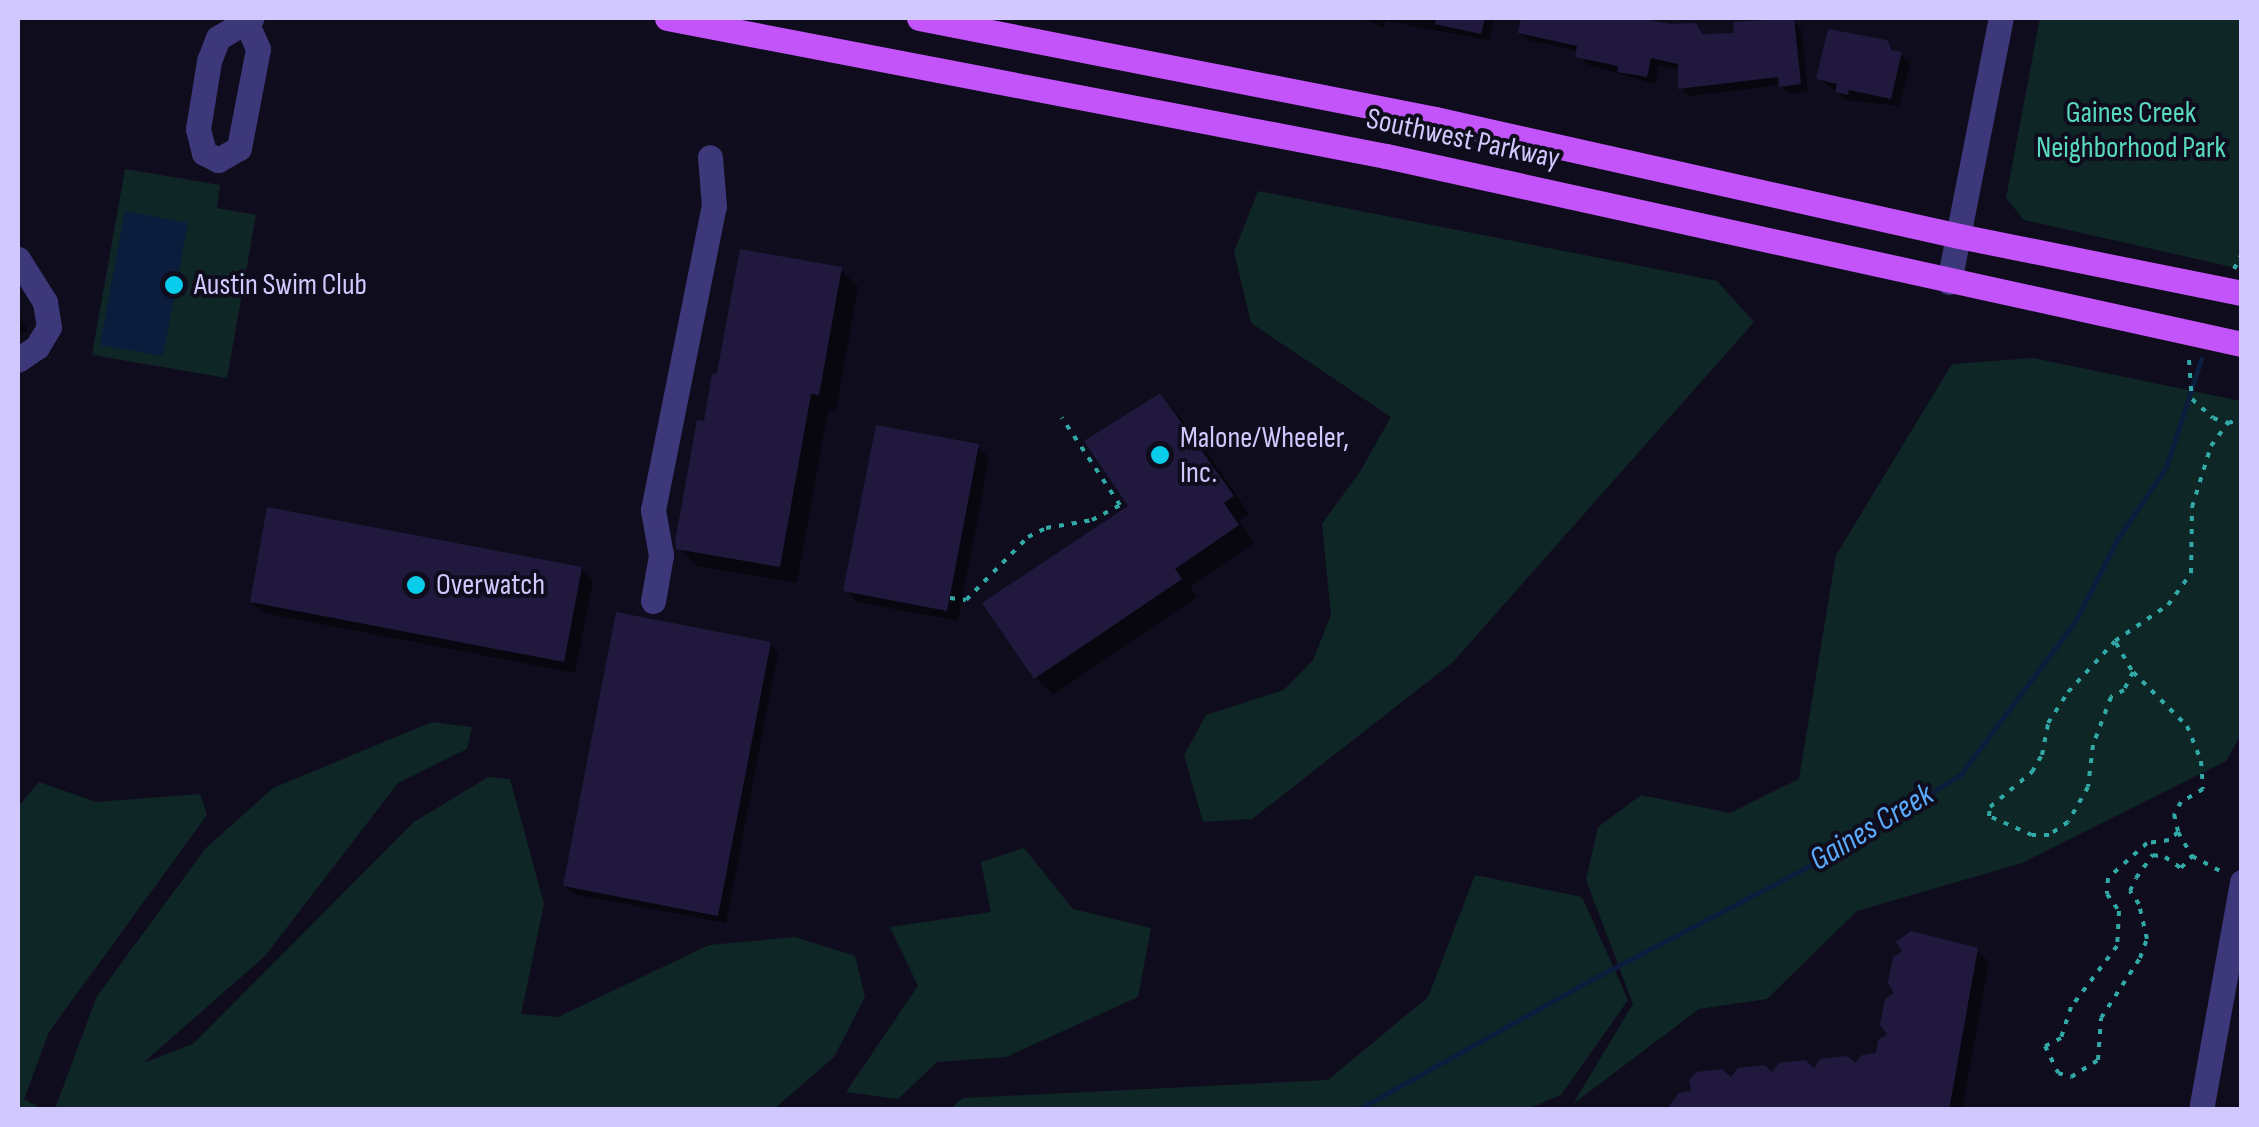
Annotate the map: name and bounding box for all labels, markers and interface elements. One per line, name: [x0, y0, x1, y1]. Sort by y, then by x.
park label: Gaines Creek Neighborhood Park: [2036, 95, 2226, 166]
street label: Southwest Parkway: [1363, 101, 1563, 177]
place label: Austin Swim Club: [194, 267, 367, 303]
marker: Austin Swim Club: [163, 274, 185, 296]
place label: Malone/Wheeler, Inc.: [1180, 420, 1349, 490]
marker: Malone/Wheeler, Inc.: [1149, 444, 1171, 466]
place label: Overwatch: [436, 567, 545, 603]
marker: Overwatch: [405, 574, 427, 596]
water label: Gaines Creek: [1803, 776, 1941, 880]

